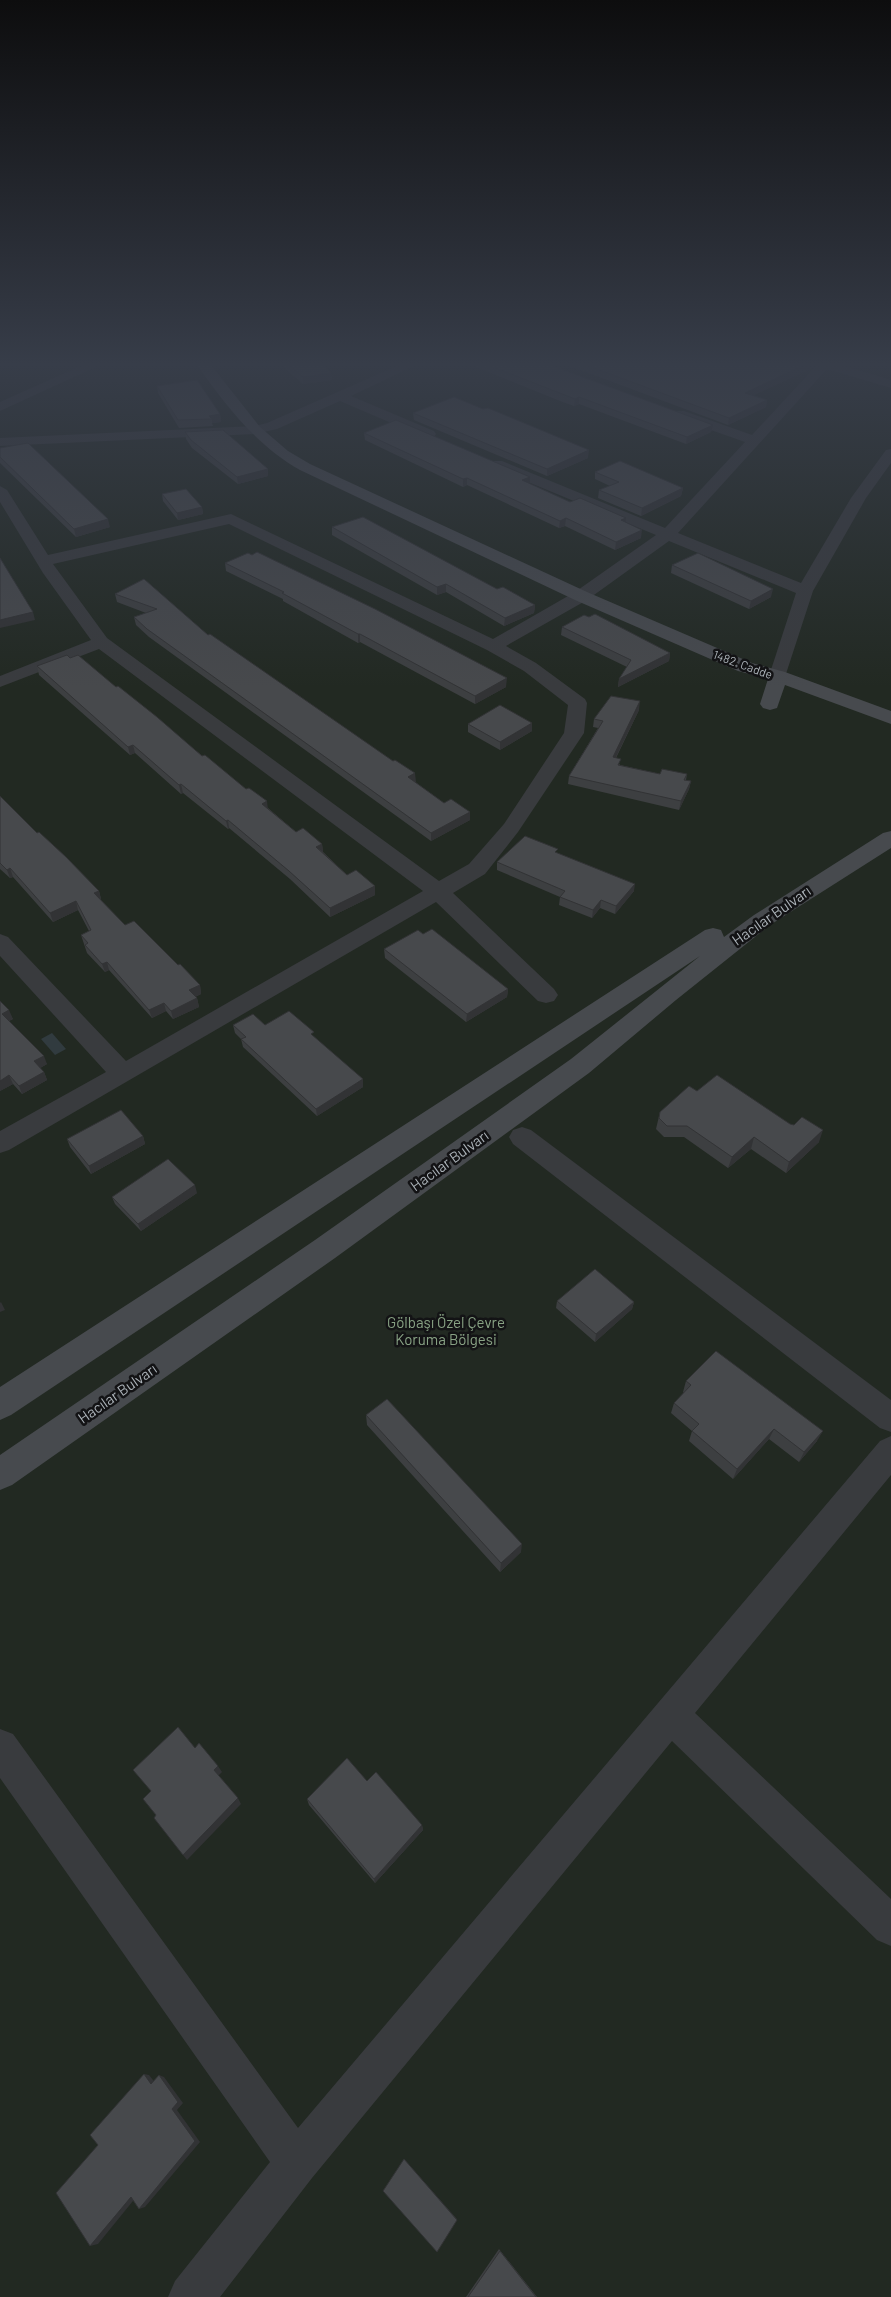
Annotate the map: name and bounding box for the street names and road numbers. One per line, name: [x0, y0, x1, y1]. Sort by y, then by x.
street label: 1482. Cadde: [711, 647, 775, 681]
street label: Hacılar Bulvarı: [728, 881, 814, 949]
street label: Hacılar Bulvarı: [407, 1126, 491, 1194]
street label: Hacılar Bulvarı: [74, 1359, 160, 1427]

